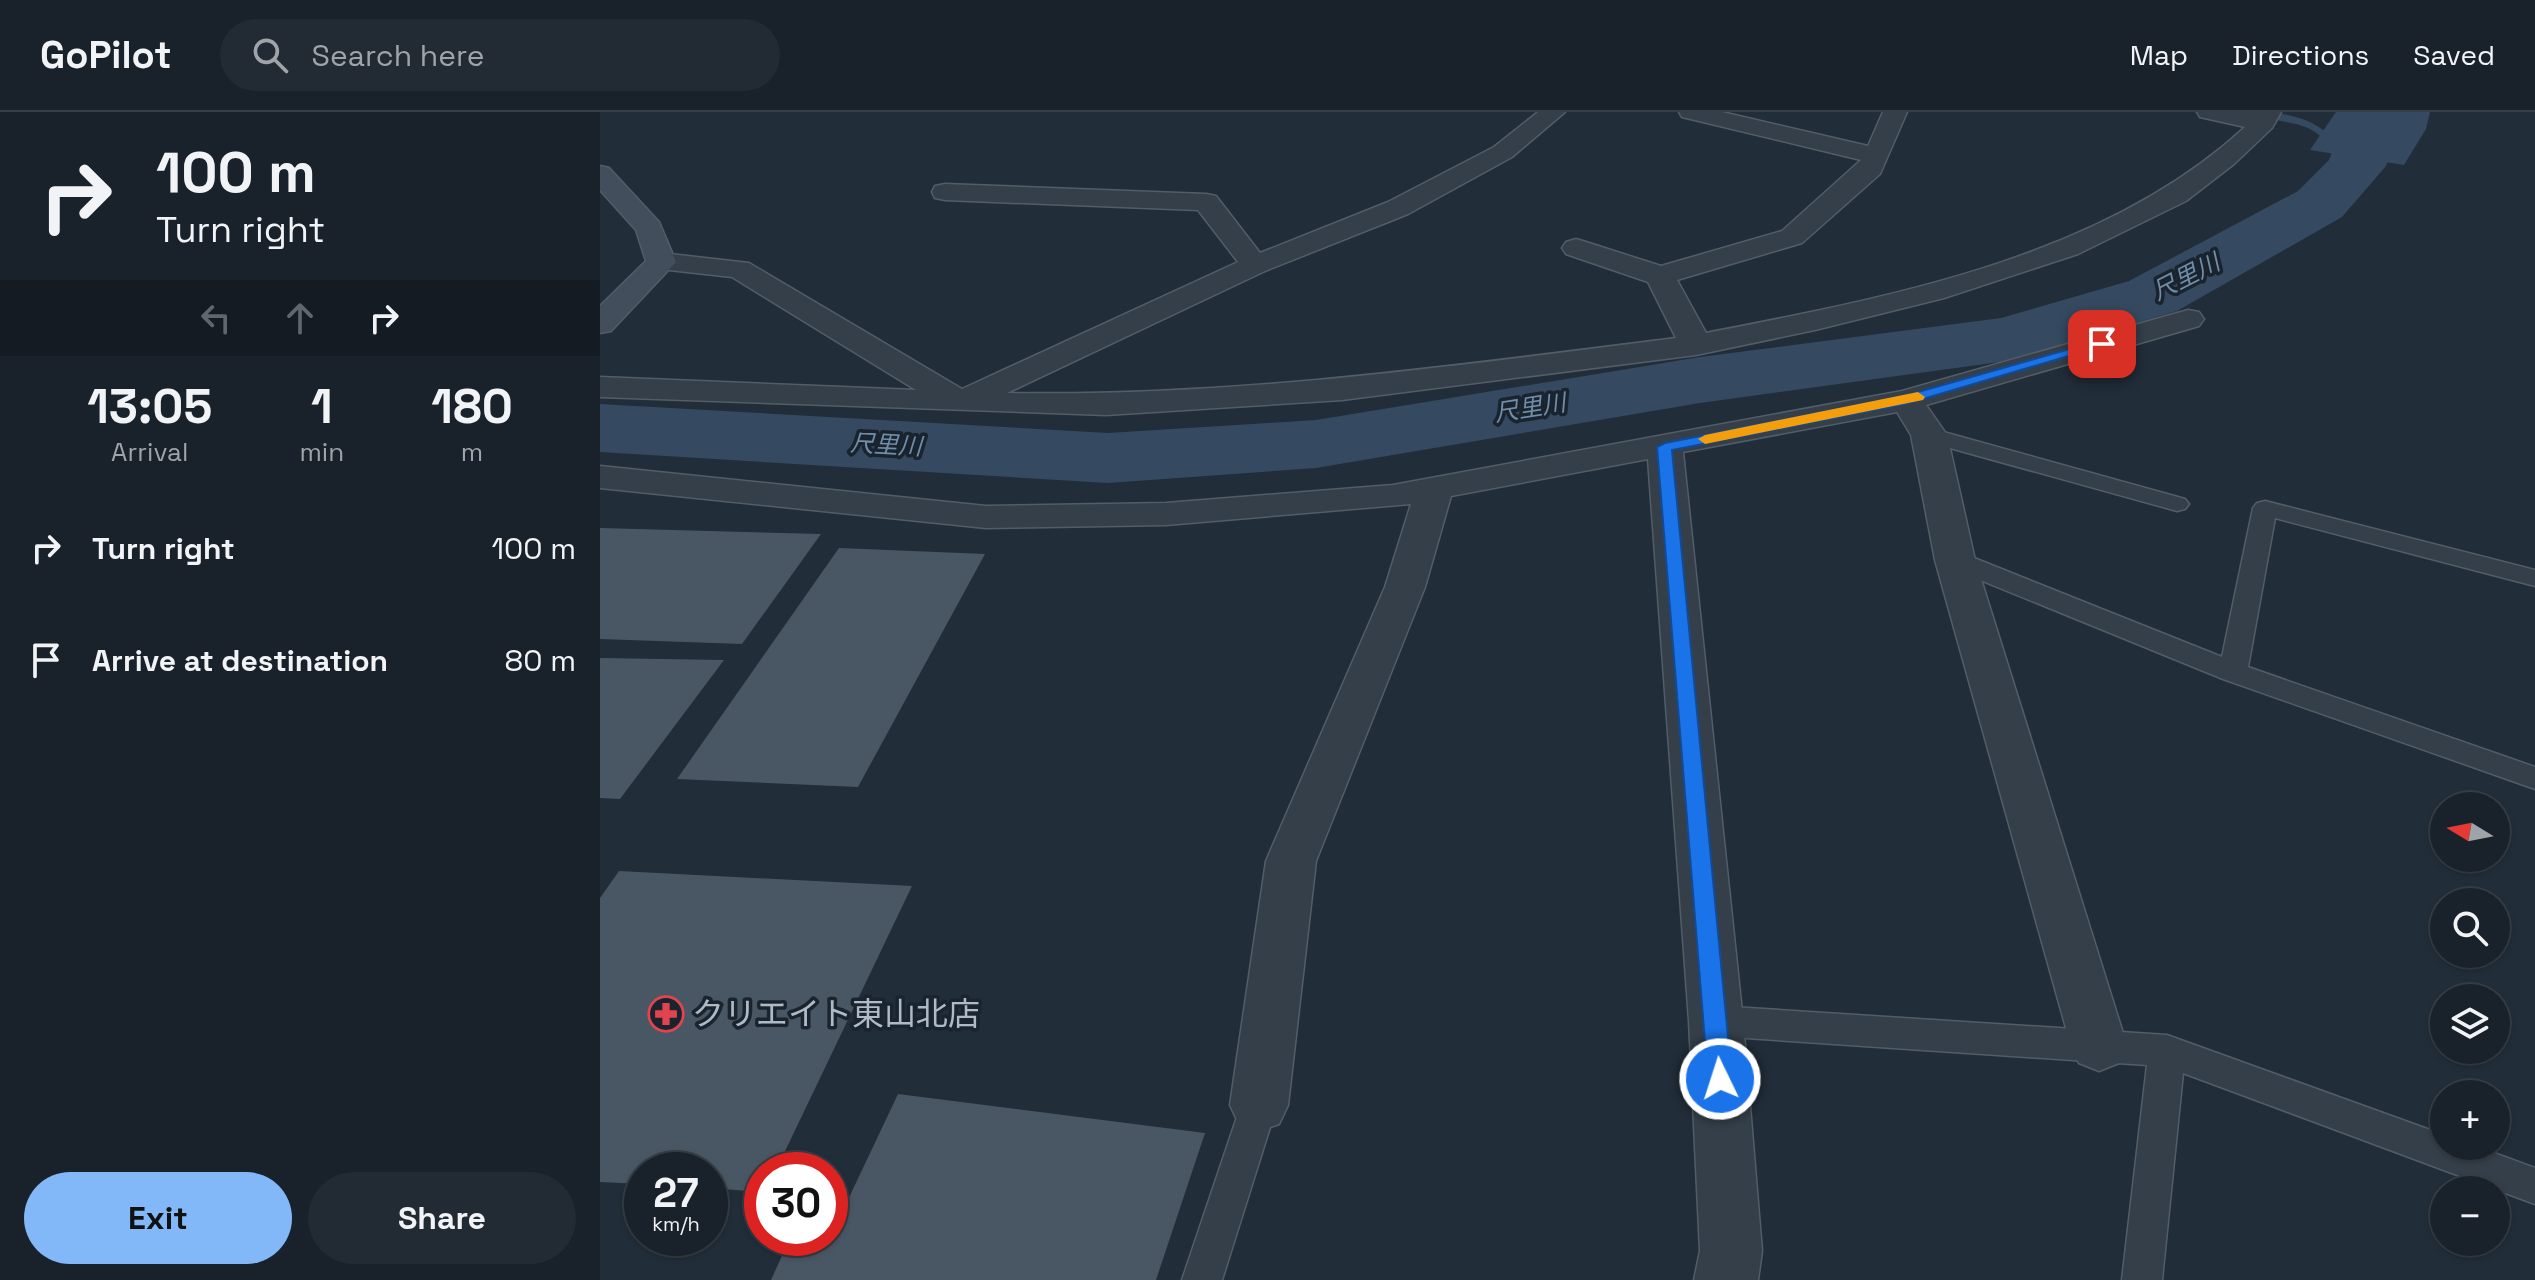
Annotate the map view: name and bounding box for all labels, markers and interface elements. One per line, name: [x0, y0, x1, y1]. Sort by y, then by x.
search box: [220, 19, 780, 91]
text: GoPilot: [40, 31, 172, 79]
icon: search: [248, 33, 292, 77]
text: Search here: [312, 36, 484, 75]
text: Map: [2130, 37, 2188, 73]
text: Directions: [2232, 37, 2369, 73]
text: Saved: [2413, 37, 2495, 73]
text: 100 m: [156, 137, 316, 208]
icon: right: [24, 144, 128, 248]
text: Turn right: [156, 207, 325, 253]
water label: 尺里川: [2147, 245, 2228, 307]
icon: left: [194, 296, 238, 340]
icon: ahead: [278, 296, 322, 340]
icon: right: [362, 296, 406, 340]
pin: [2068, 310, 2136, 378]
icon: arrive: [2080, 322, 2124, 366]
text: 13:05: [87, 376, 212, 437]
text: 1: [311, 376, 333, 437]
text: 180: [431, 376, 513, 437]
water label: 尺里川: [1492, 386, 1571, 428]
water label: 尺里川: [849, 427, 926, 462]
text: Arrival: [111, 435, 188, 469]
text: min: [299, 435, 344, 469]
text: m: [461, 435, 483, 469]
icon: right: [24, 526, 68, 570]
text: Turn right: [92, 529, 235, 568]
text: 100 m: [491, 529, 576, 568]
icon: arrive: [24, 638, 68, 682]
text: Arrive at destination: [92, 641, 388, 680]
text: 80 m: [505, 641, 576, 680]
north arrow: [2430, 792, 2510, 872]
map controls: [2430, 792, 2510, 1256]
button: search: [2430, 888, 2510, 968]
button: layers: [2430, 984, 2510, 1064]
place label: クリエイト東山北店: [692, 994, 980, 1034]
pharmacy icon: クリエイト東山北店: [647, 995, 685, 1033]
position arrow: [1678, 1037, 1762, 1121]
button: +: [2430, 1080, 2510, 1160]
speed limit sign: 30: [744, 1152, 848, 1256]
text: 27: [653, 1168, 699, 1219]
button: Exit: [24, 1172, 292, 1264]
button: Share: [308, 1172, 576, 1264]
button: −: [2430, 1176, 2510, 1256]
text: km/h: [652, 1211, 700, 1237]

